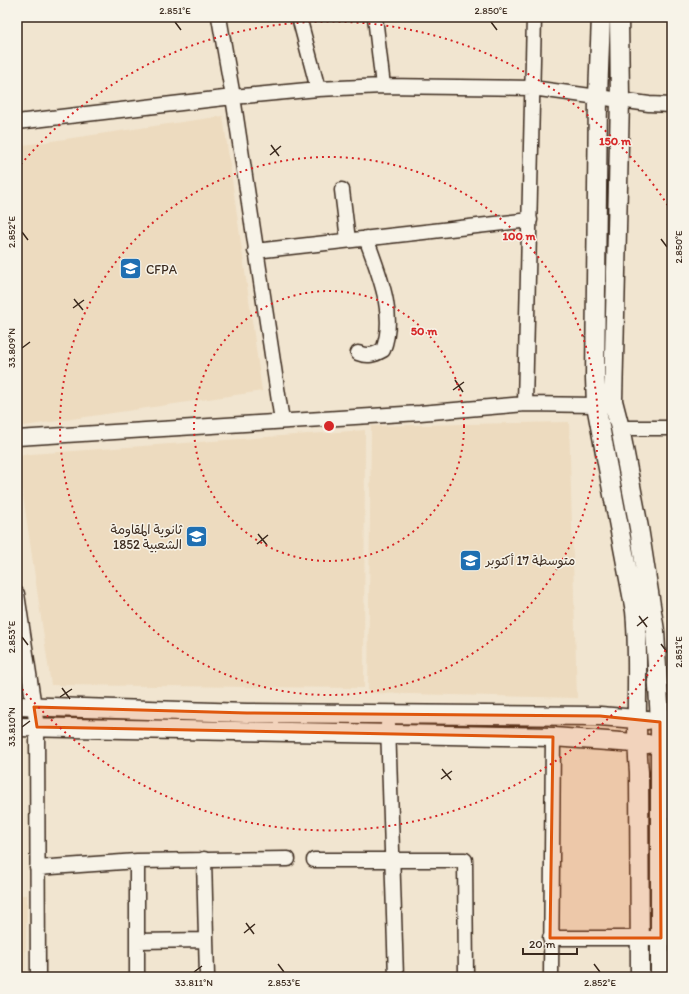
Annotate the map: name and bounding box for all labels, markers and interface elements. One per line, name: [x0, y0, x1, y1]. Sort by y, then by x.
text: 2.851°E: [159, 4, 191, 17]
text: 2.850°E: [474, 4, 508, 17]
text: 150 m: [599, 134, 632, 148]
text: 2.852°E: [5, 215, 18, 248]
text: 100 m: [502, 229, 536, 243]
text: 2.850°E: [672, 230, 685, 264]
school or university icon: CFPA: [118, 256, 144, 282]
place label: CFPA: [146, 262, 178, 277]
text: 50 m: [411, 324, 438, 338]
text: 33.809°N: [5, 328, 18, 368]
centre of rings: [322, 419, 336, 433]
place label: ثانوية المقاومة الشعبية 1852: [110, 522, 183, 553]
school or university icon: ثانوية المقاومة الشعبية 1852: [184, 523, 210, 549]
school or university icon: متوسطة 17 أكتوبر: [458, 547, 484, 573]
place label: متوسطة 17 أكتوبر: [485, 553, 575, 569]
text: 2.853°E: [5, 620, 18, 653]
text: 2.851°E: [672, 636, 685, 668]
text: 33.810°N: [5, 707, 18, 747]
scale bar: [523, 930, 577, 956]
text: 20 m: [529, 937, 556, 951]
text: 33.811°N: [175, 976, 213, 989]
text: 2.853°E: [268, 976, 301, 989]
text: 2.852°E: [584, 976, 617, 989]

